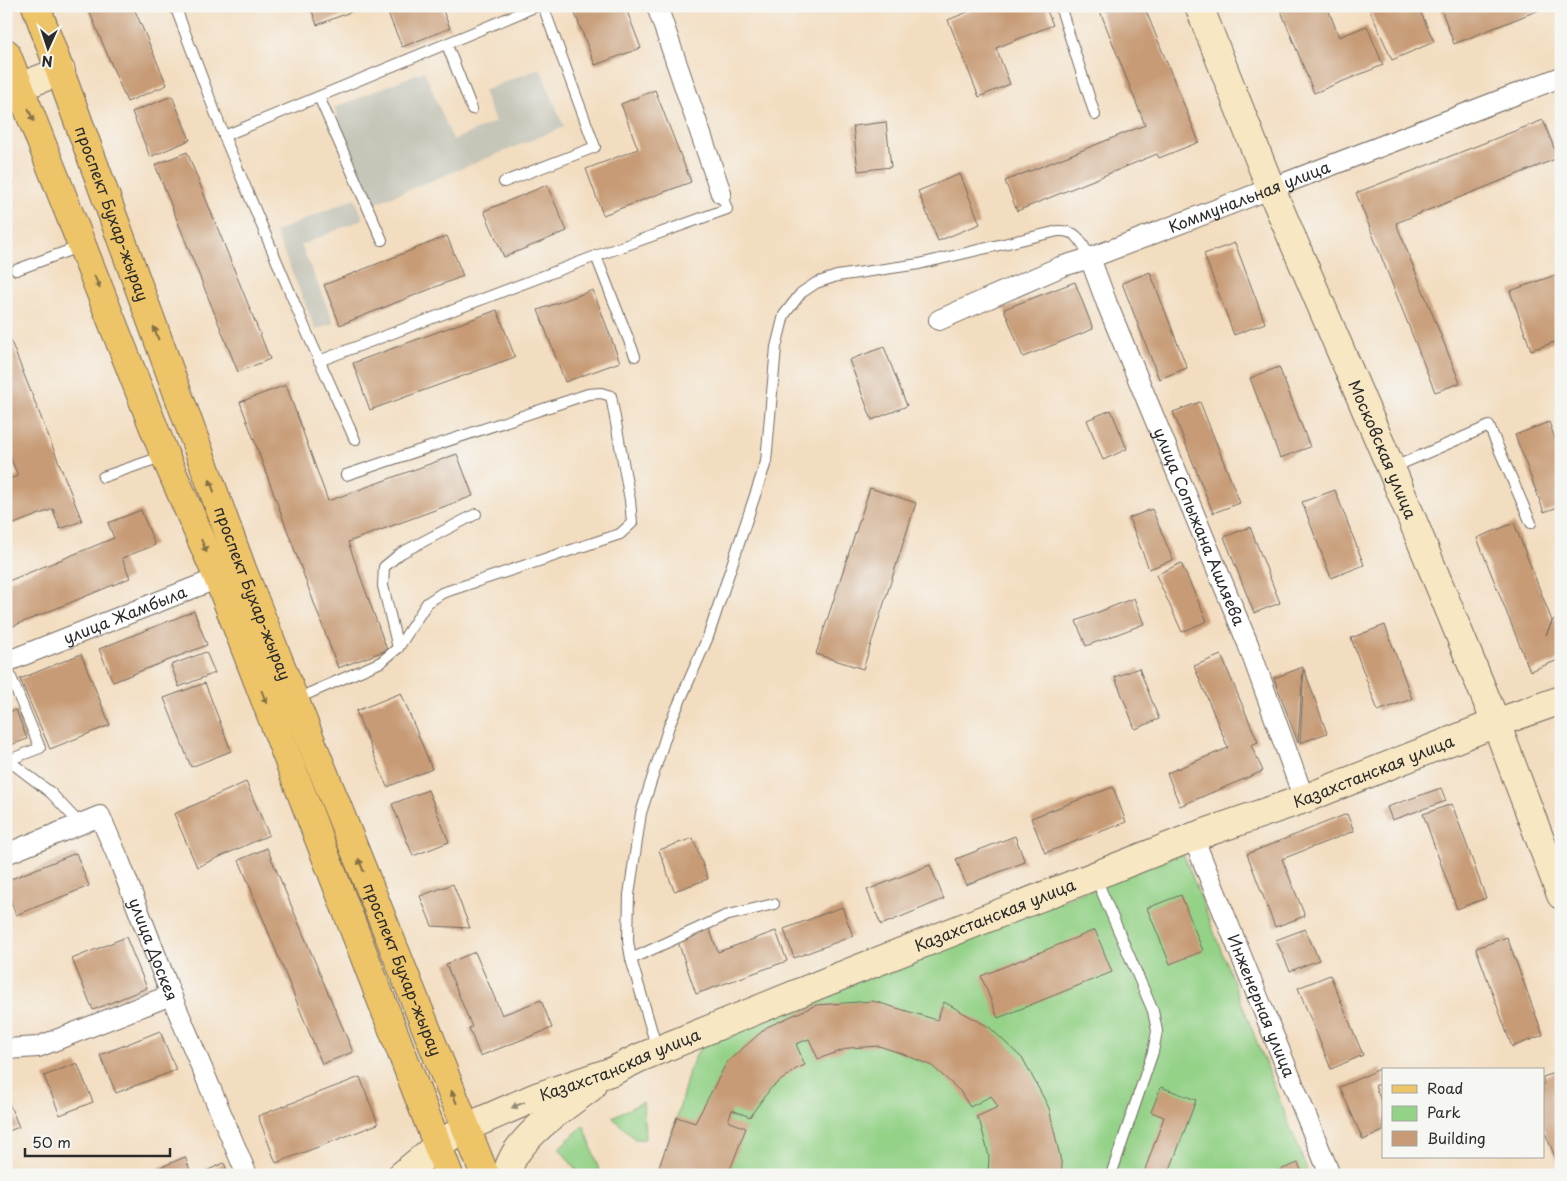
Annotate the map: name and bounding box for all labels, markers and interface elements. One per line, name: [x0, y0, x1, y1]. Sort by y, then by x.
north arrow: [22, 22, 72, 72]
text: N: [41, 51, 53, 72]
one-way arrow: [27, 108, 35, 122]
street label: проспект Бухар-жырау: [70, 122, 156, 304]
street label: Коммунальная улица: [1165, 154, 1333, 238]
one-way arrow: [93, 275, 101, 290]
one-way arrow: [152, 325, 160, 340]
street label: Московская улица: [1343, 376, 1424, 522]
street label: улица Сопыжана Ашляева: [1148, 424, 1252, 629]
one-way arrow: [208, 478, 215, 493]
street label: проспект Бухар-жырау: [209, 503, 298, 683]
one-way arrow: [201, 539, 209, 553]
street label: улица Жамбыла: [59, 579, 190, 649]
one-way arrow: [260, 690, 268, 705]
street label: Казахстанская улица: [1289, 728, 1457, 813]
one-way arrow: [357, 857, 365, 872]
street label: Казахстанская улица: [910, 872, 1079, 957]
street label: проспект Бухар-жырау: [358, 879, 449, 1059]
street label: улица Доскея: [124, 894, 185, 1004]
street label: Инженерная улица: [1222, 930, 1302, 1081]
street label: Казахстанская улица: [536, 1021, 704, 1106]
legend: [1382, 1068, 1544, 1158]
text: Road: [1427, 1076, 1463, 1099]
one-way arrow: [450, 1090, 458, 1104]
text: Park: [1427, 1100, 1461, 1123]
one-way arrow: [510, 1102, 525, 1110]
scale bar: [25, 1126, 170, 1158]
text: Building: [1427, 1126, 1486, 1149]
text: 50 m: [32, 1130, 71, 1153]

